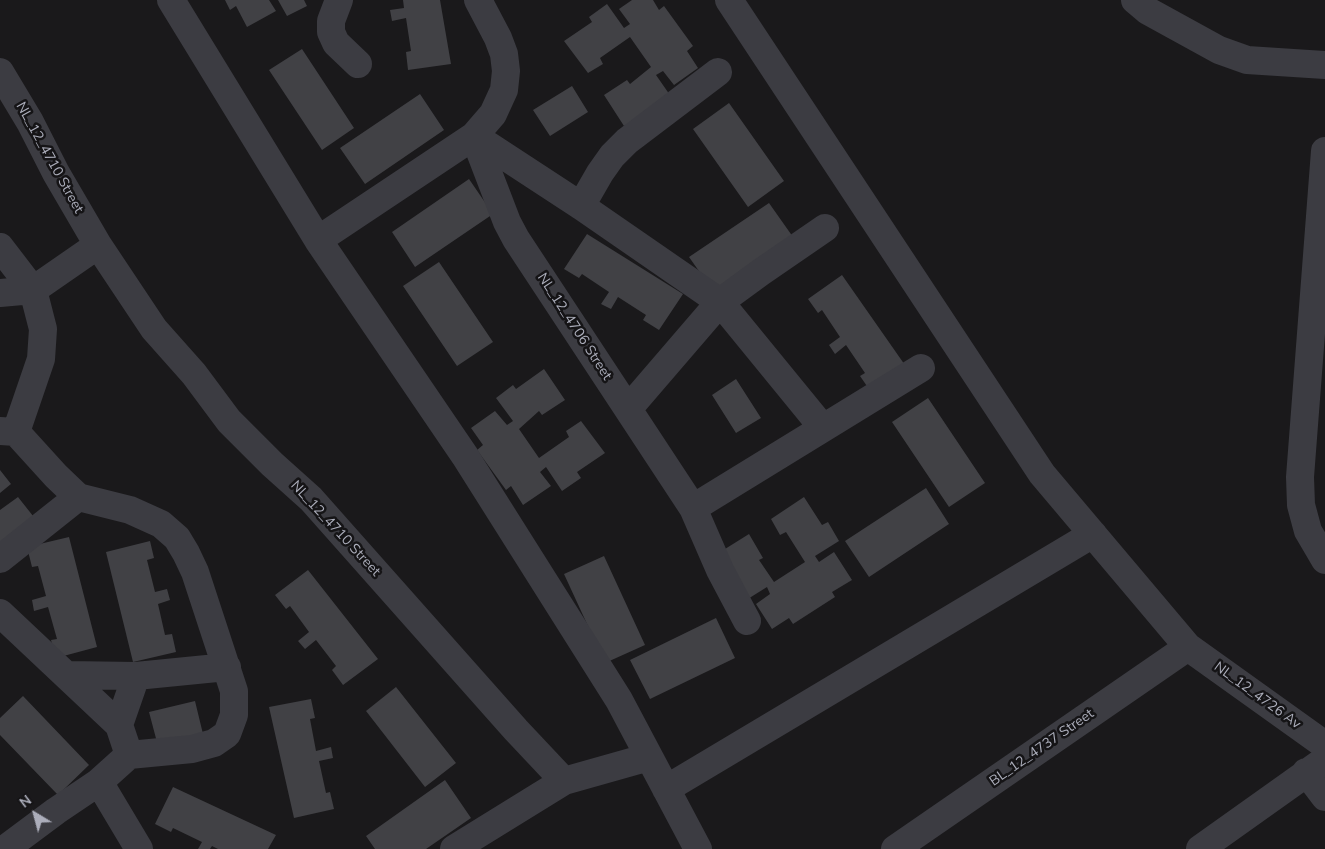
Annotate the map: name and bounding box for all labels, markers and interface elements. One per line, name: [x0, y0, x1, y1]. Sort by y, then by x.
street label: NL_12_4710 Street: [12, 100, 86, 216]
street label: NL_12_4706 Street: [533, 270, 615, 384]
street label: NL_12_4710 Street: [286, 478, 384, 580]
street label: NL_12_4726 Av: [1210, 659, 1304, 733]
street label: BL_12_4737 Street: [987, 706, 1097, 790]
north arrow: [10, 789, 60, 839]
text: N: [16, 791, 36, 812]

